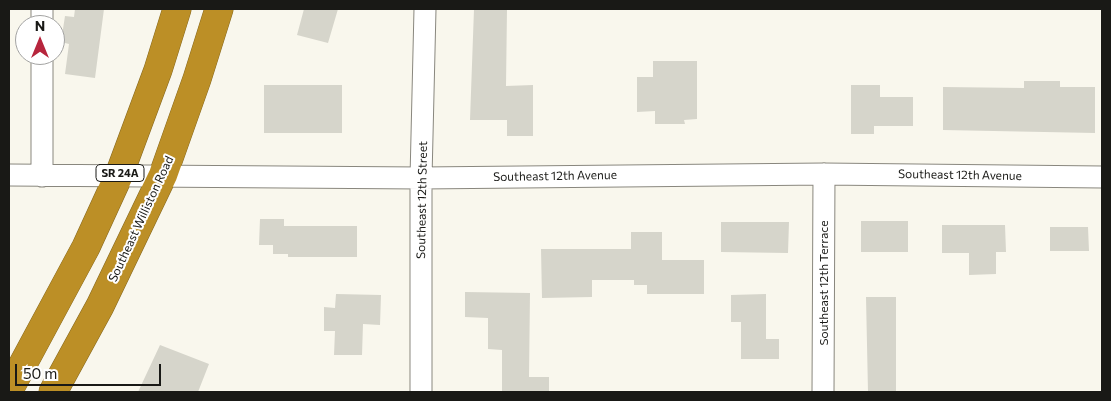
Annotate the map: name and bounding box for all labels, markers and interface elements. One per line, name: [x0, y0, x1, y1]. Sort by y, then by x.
north arrow: [15, 15, 65, 65]
text: N: [35, 17, 45, 34]
street label: Southeast 12th Street: [414, 141, 430, 259]
street label: Southeast Williston Road: [106, 154, 176, 284]
road number: SR 24A: [96, 164, 144, 182]
street label: Southeast 12th Avenue: [898, 167, 1022, 183]
street label: Southeast 12th Avenue: [493, 168, 617, 184]
street label: Southeast 12th Terrace: [817, 221, 831, 345]
scale bar: [18, 354, 164, 386]
text: 50 m: [23, 364, 57, 382]

